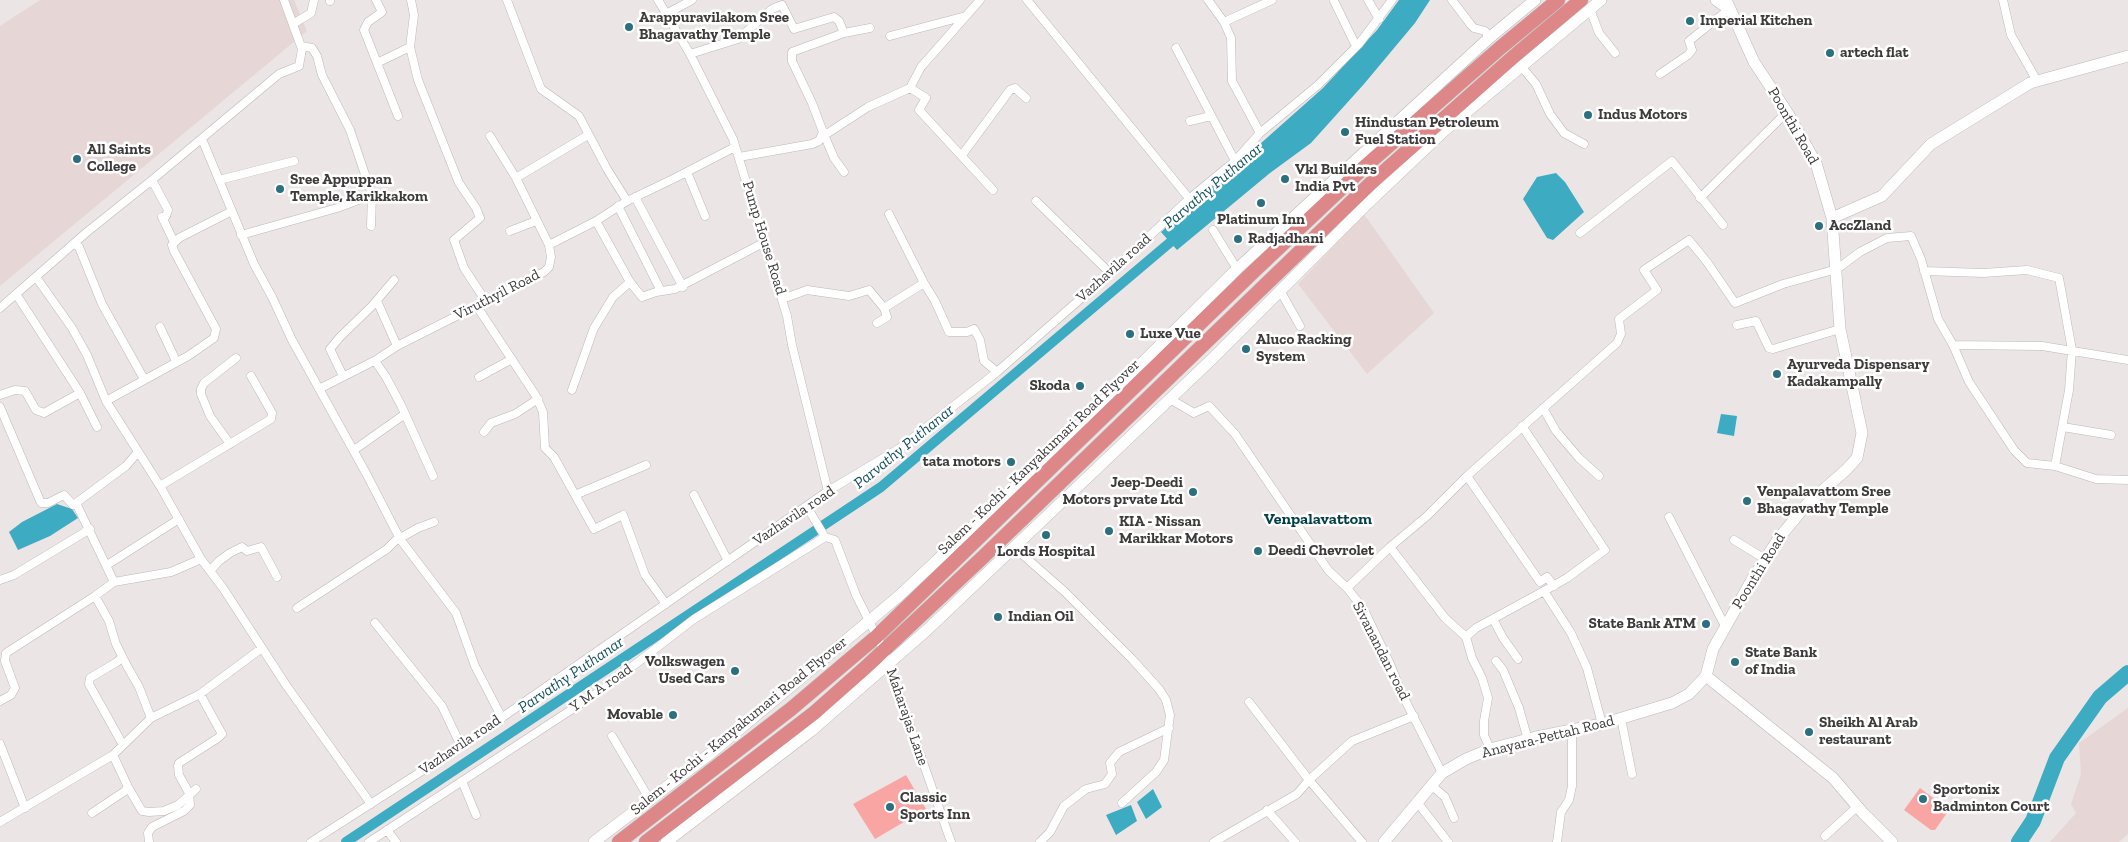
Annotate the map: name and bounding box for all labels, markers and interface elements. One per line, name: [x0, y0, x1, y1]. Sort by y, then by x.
place label: Arappuravilakom Sree Bhagavathy Temple: [639, 9, 789, 44]
place label: Imperial Kitchen: [1700, 12, 1812, 30]
marker: Imperial Kitchen: [1684, 15, 1696, 27]
marker: Arappuravilakom Sree Bhagavathy Temple: [623, 21, 635, 33]
place label: artech flat: [1840, 44, 1909, 62]
marker: artech flat: [1824, 47, 1836, 59]
street label: Poonthi Road: [1764, 84, 1822, 168]
place label: Indus Motors: [1598, 106, 1687, 124]
marker: Indus Motors: [1582, 109, 1594, 121]
place label: Hindustan Petroleum Fuel Station: [1355, 114, 1499, 149]
marker: Hindustan Petroleum Fuel Station: [1339, 126, 1351, 138]
water label: Parvathy Puthanar: [1160, 139, 1266, 233]
place label: All Saints College: [87, 141, 151, 176]
marker: All Saints College: [71, 153, 83, 165]
place label: Vkl Builders India Pvt: [1295, 161, 1377, 196]
place label: Sree Appuppan Temple, Karikkakom: [290, 171, 428, 206]
marker: Vkl Builders India Pvt: [1279, 173, 1291, 185]
street label: Pump House Road: [738, 179, 790, 297]
marker: Sree Appuppan Temple, Karikkakom: [274, 183, 286, 195]
marker: Platinum Inn: [1255, 197, 1267, 209]
place label: Platinum Inn: [1217, 211, 1305, 229]
place label: AccZland: [1829, 217, 1891, 235]
marker: AccZland: [1813, 220, 1825, 232]
street label: Vazhavila road: [1073, 230, 1155, 306]
place label: Radjadhani: [1248, 230, 1324, 248]
marker: Radjadhani: [1232, 233, 1244, 245]
street label: Viruthyil Road: [451, 266, 543, 324]
place label: Luxe Vue: [1140, 325, 1201, 343]
marker: Luxe Vue: [1124, 328, 1136, 340]
place label: Aluco Racking System: [1256, 331, 1351, 366]
marker: Aluco Racking System: [1240, 343, 1252, 355]
street label: Salem - Kochi - Kanyakumari Road Flyover: [934, 355, 1144, 559]
place label: Ayurveda Dispensary Kadakampally: [1787, 356, 1929, 391]
marker: Ayurveda Dispensary Kadakampally: [1771, 368, 1783, 380]
place label: Skoda: [1029, 377, 1070, 395]
marker: Skoda: [1074, 380, 1086, 392]
water label: Parvathy Puthanar: [850, 401, 958, 493]
place label: tata motors: [923, 453, 1001, 471]
marker: tata motors: [1005, 456, 1017, 468]
place label: Jeep-Deedi Motors prvate Ltd: [1062, 474, 1183, 509]
street label: Vazhavila road: [750, 482, 838, 550]
place label: Venpalavattom Sree Bhagavathy Temple: [1757, 483, 1891, 518]
marker: Jeep-Deedi Motors prvate Ltd: [1187, 486, 1199, 498]
marker: Venpalavattom Sree Bhagavathy Temple: [1741, 495, 1753, 507]
district label: Venpalavattom: [1264, 509, 1372, 529]
place label: KIA - Nissan Marikkar Motors: [1119, 513, 1233, 548]
marker: KIA - Nissan Marikkar Motors: [1103, 525, 1115, 537]
marker: Lords Hospital: [1040, 529, 1052, 541]
street label: Poonthi Road: [1729, 530, 1789, 612]
place label: Deedi Chevrolet: [1268, 542, 1374, 560]
place label: Lords Hospital: [997, 543, 1095, 561]
marker: Deedi Chevrolet: [1252, 545, 1264, 557]
street label: Sivanandan road: [1348, 599, 1414, 703]
place label: Indian Oil: [1008, 608, 1074, 626]
marker: Indian Oil: [992, 611, 1004, 623]
place label: State Bank ATM: [1589, 615, 1696, 633]
marker: State Bank ATM: [1700, 618, 1712, 630]
water label: Parvathy Puthanar: [515, 633, 627, 717]
street label: Salem - Kochi - Kanyakumari Road Flyover: [627, 633, 851, 819]
place label: State Bank of India: [1745, 644, 1817, 679]
place label: Volkswagen Used Cars: [645, 653, 725, 688]
marker: State Bank of India: [1729, 656, 1741, 668]
street label: Y M A road: [566, 660, 636, 716]
marker: Volkswagen Used Cars: [729, 665, 741, 677]
street label: Maharajas Lane: [882, 666, 932, 768]
place label: Movable: [607, 706, 663, 724]
marker: Movable: [667, 709, 679, 721]
street label: Vazhavila road: [416, 711, 504, 779]
street label: Anayara-Pettah Road: [1480, 712, 1616, 762]
place label: Sheikh Al Arab restaurant: [1819, 714, 1918, 749]
marker: Sheikh Al Arab restaurant: [1803, 726, 1815, 738]
place label: Sportonix Badminton Court: [1933, 781, 2049, 816]
place label: Classic Sports Inn: [900, 789, 970, 824]
marker: Sportonix Badminton Court: [1917, 793, 1929, 805]
marker: Classic Sports Inn: [884, 801, 896, 813]

